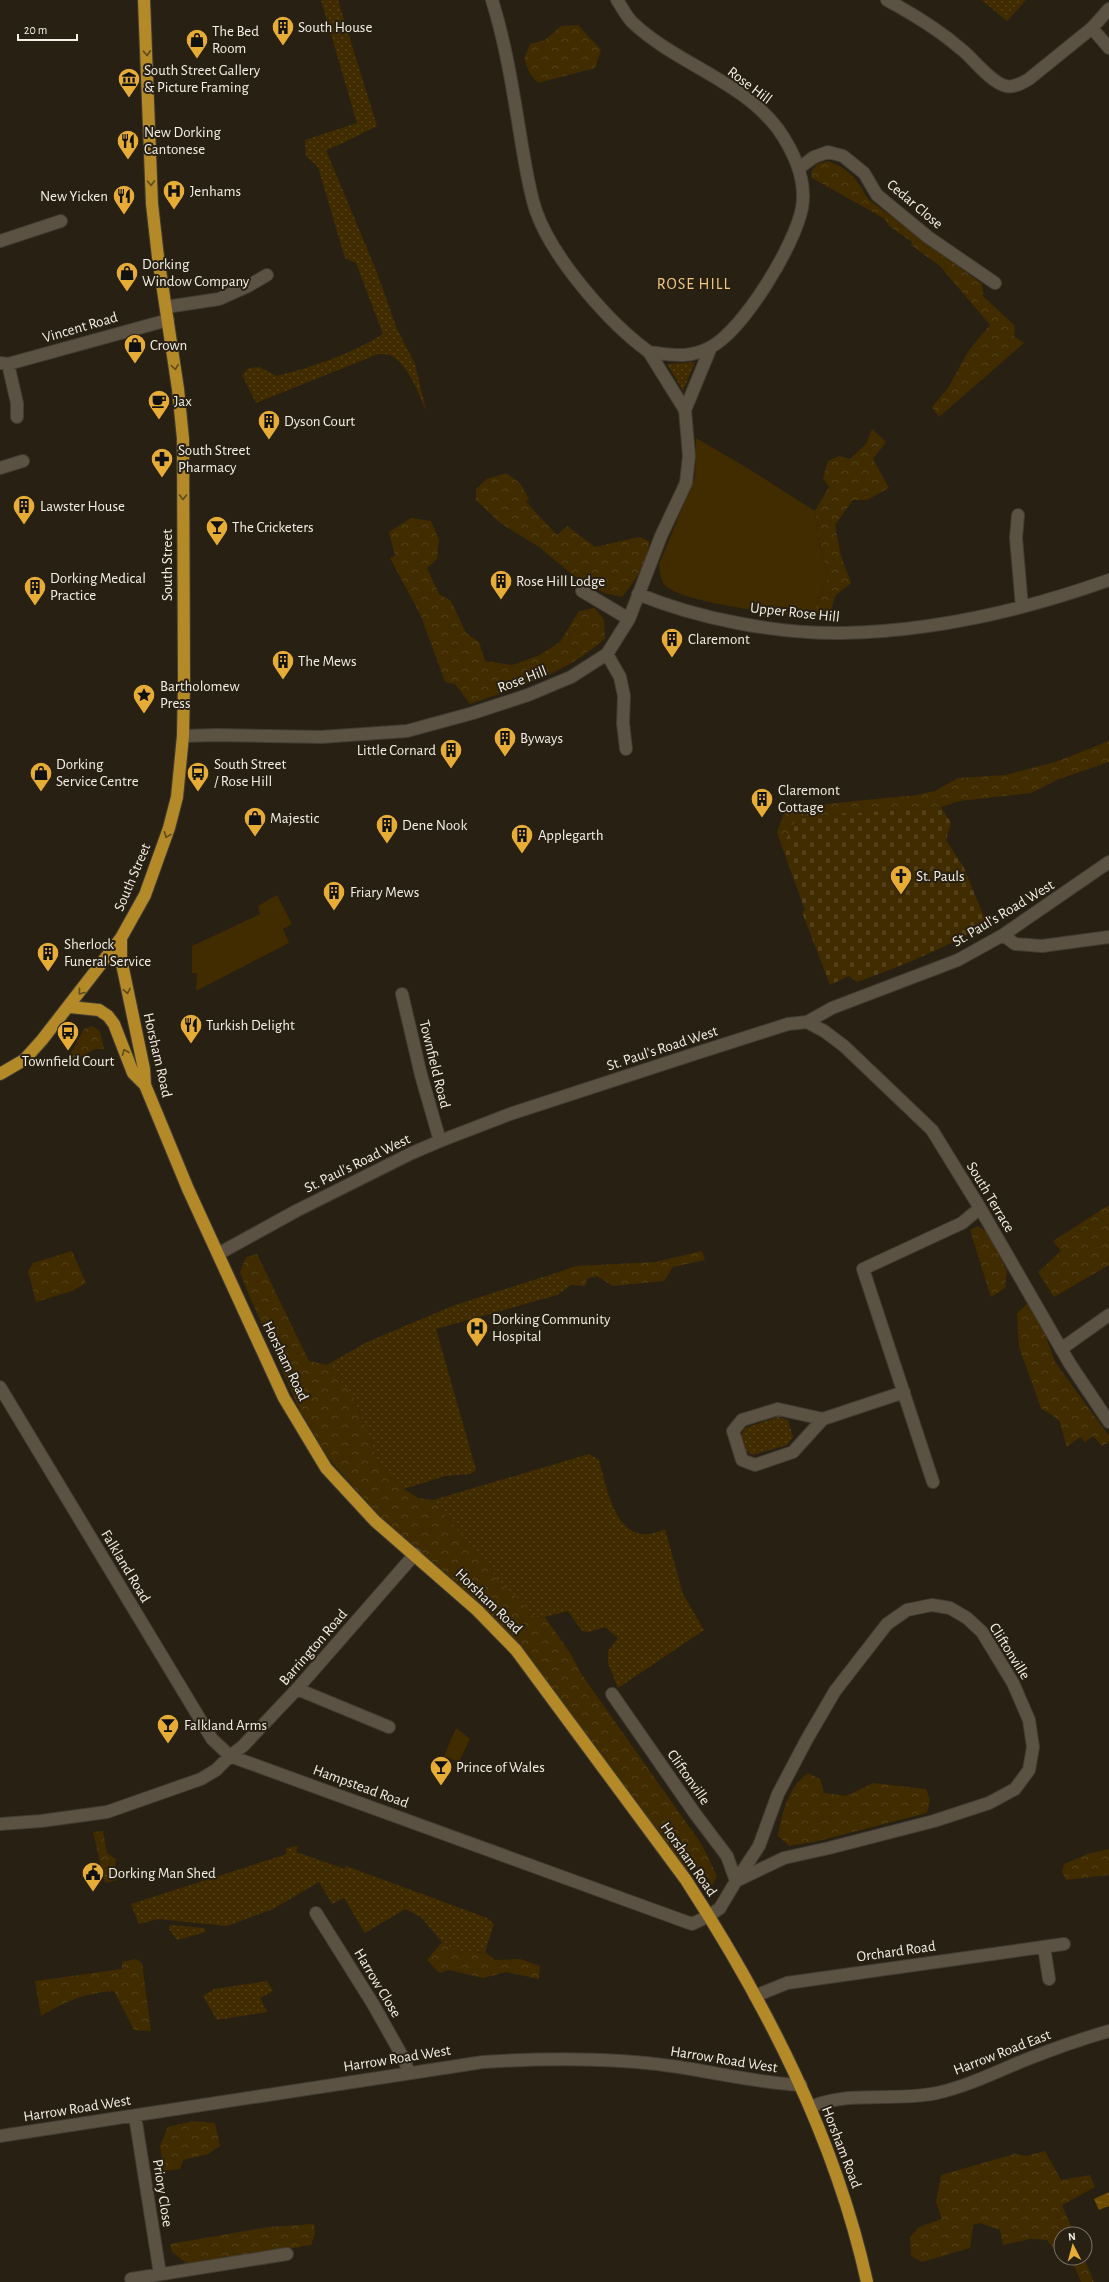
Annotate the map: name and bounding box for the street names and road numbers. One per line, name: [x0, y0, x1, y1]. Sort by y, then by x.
street label: Rose Hill: [725, 64, 775, 107]
street label: Cedar Close: [884, 177, 945, 232]
street label: Vincent Road: [41, 310, 120, 345]
street label: South Street: [160, 529, 175, 601]
street label: Upper Rose Hill: [749, 600, 840, 625]
street label: Rose Hill: [496, 663, 549, 696]
street label: South Street: [111, 841, 154, 913]
street label: St. Paul's Road West: [950, 877, 1057, 950]
street label: Horsham Road: [140, 1011, 175, 1099]
street label: Townfield Road: [416, 1019, 453, 1110]
street label: St. Paul's Road West: [605, 1023, 720, 1074]
street label: St. Paul's Road West: [302, 1131, 413, 1196]
street label: South Terrace: [964, 1159, 1017, 1235]
street label: Horsham Road: [260, 1319, 311, 1404]
street label: Falkland Road: [98, 1527, 153, 1605]
street label: Horsham Road: [452, 1566, 525, 1637]
street label: Barrington Road: [277, 1606, 350, 1688]
street label: Cliftonville: [986, 1620, 1033, 1682]
street label: Cliftonville: [664, 1747, 713, 1808]
street label: Hampstead Road: [311, 1762, 411, 1811]
street label: Horsham Road: [658, 1820, 720, 1899]
street label: Orchard Road: [856, 1938, 937, 1964]
street label: Harrow Close: [351, 1946, 404, 2020]
street label: Harrow Road East: [952, 2027, 1053, 2078]
street label: Harrow Road West: [342, 2043, 452, 2074]
street label: Harrow Road West: [669, 2044, 779, 2075]
street label: Harrow Road West: [22, 2093, 132, 2124]
street label: Horsham Road: [819, 2104, 864, 2190]
street label: Priory Close: [150, 2158, 175, 2228]

